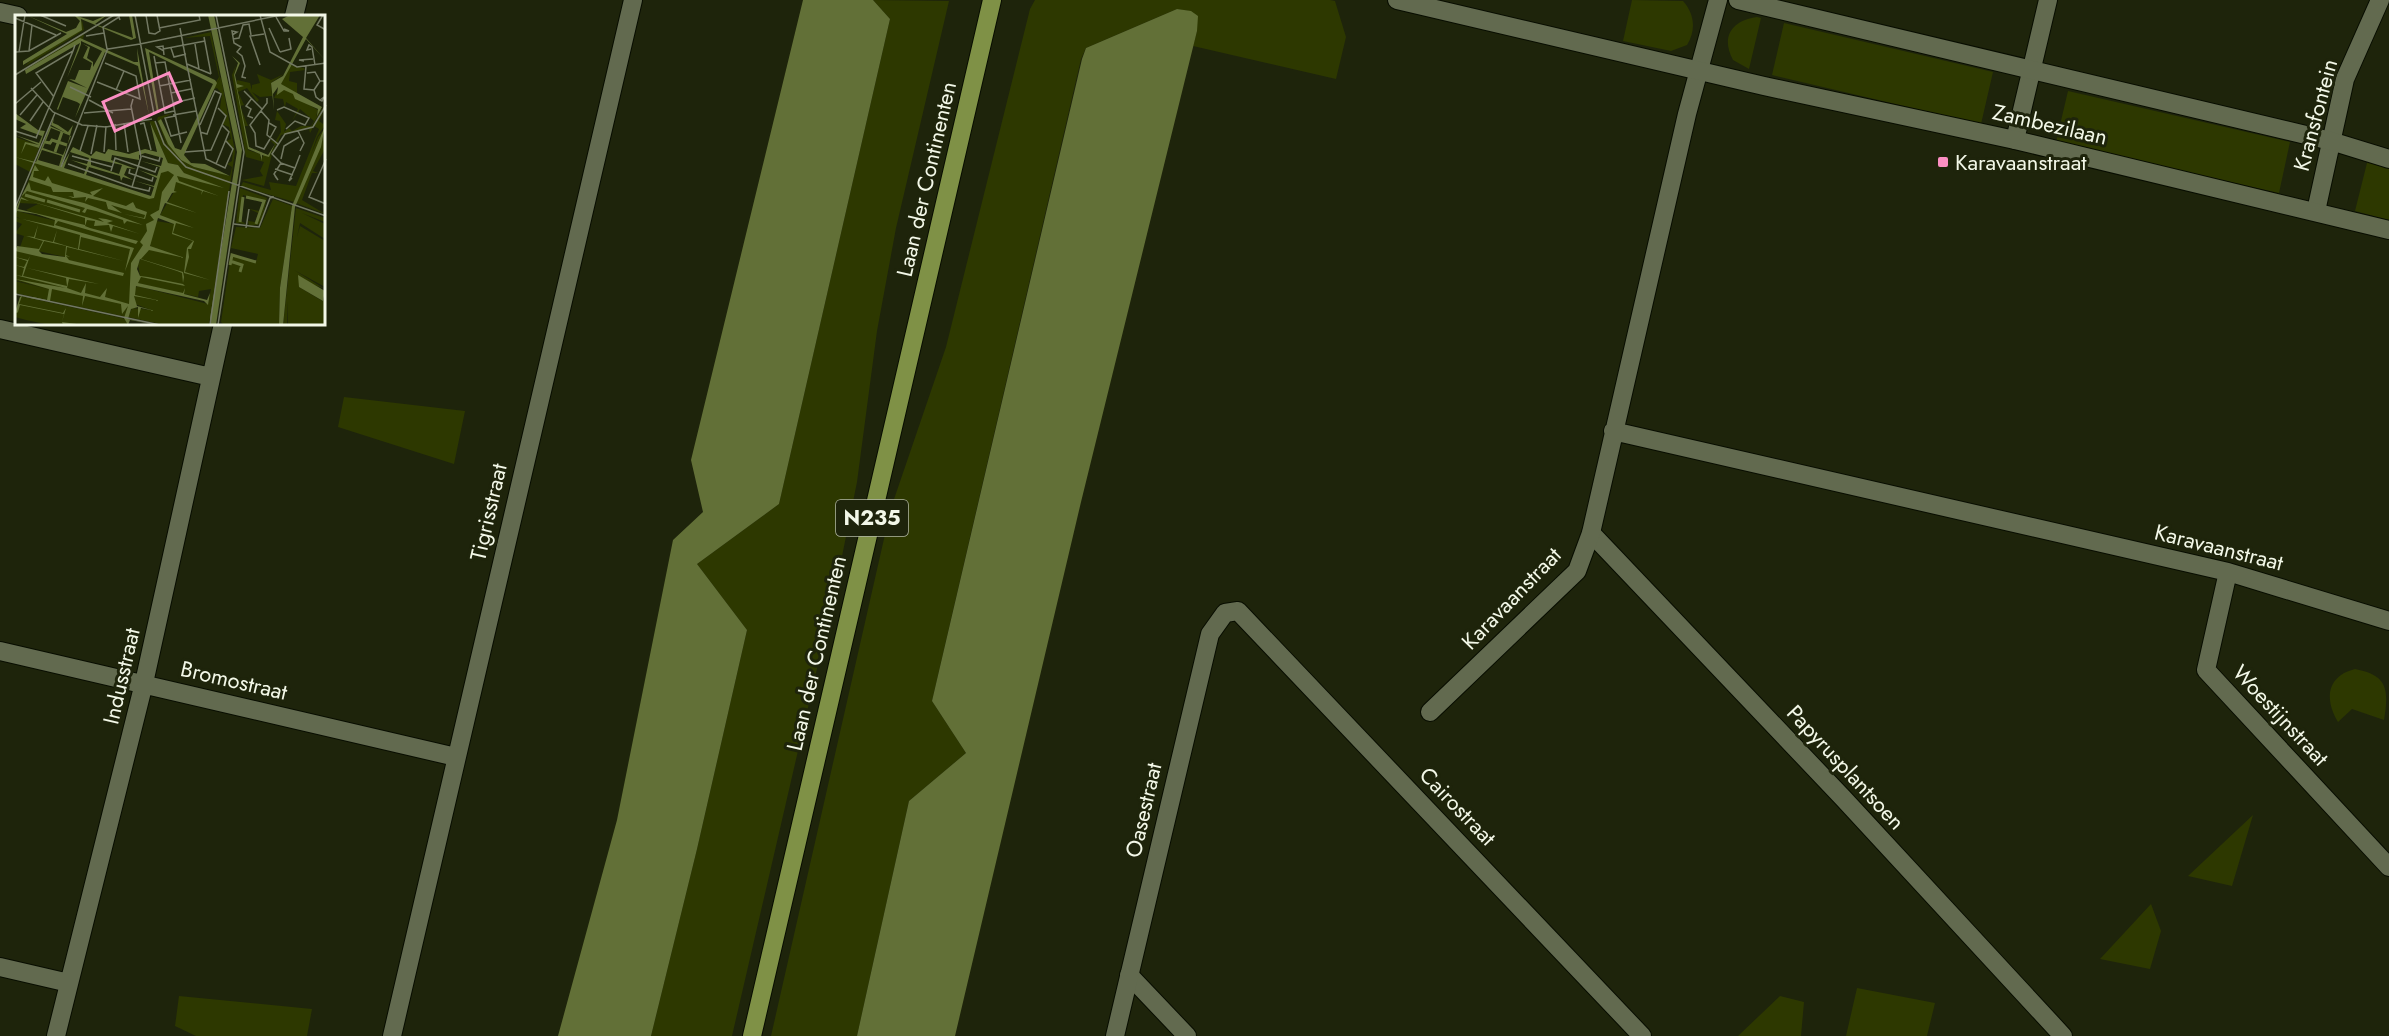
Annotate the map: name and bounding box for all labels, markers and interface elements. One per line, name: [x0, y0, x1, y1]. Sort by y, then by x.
inset map: [15, 15, 326, 326]
street label: Kransfontein: [2285, 55, 2345, 175]
street label: Laan der Continenten: [888, 78, 964, 280]
street label: Zambezilaan: [1989, 95, 2111, 153]
place label: Karavaanstraat: [1955, 146, 2087, 178]
marker: Karavaanstraat: [1936, 155, 1950, 169]
street label: Tigrisstraat: [461, 460, 515, 564]
road number: N235: [836, 500, 908, 536]
street label: Karavaanstraat: [2151, 516, 2287, 579]
street label: Karavaanstraat: [1454, 539, 1569, 656]
street label: Laan der Continenten: [778, 552, 854, 754]
street label: Indusstraat: [94, 624, 148, 727]
street label: Bromostraat: [177, 652, 291, 708]
street label: Woestijnstraat: [2226, 657, 2337, 773]
street label: Papyrusplantsoen: [1780, 697, 1912, 837]
street label: Oasestraat: [1117, 759, 1170, 861]
street label: Cairostraat: [1412, 759, 1504, 853]

